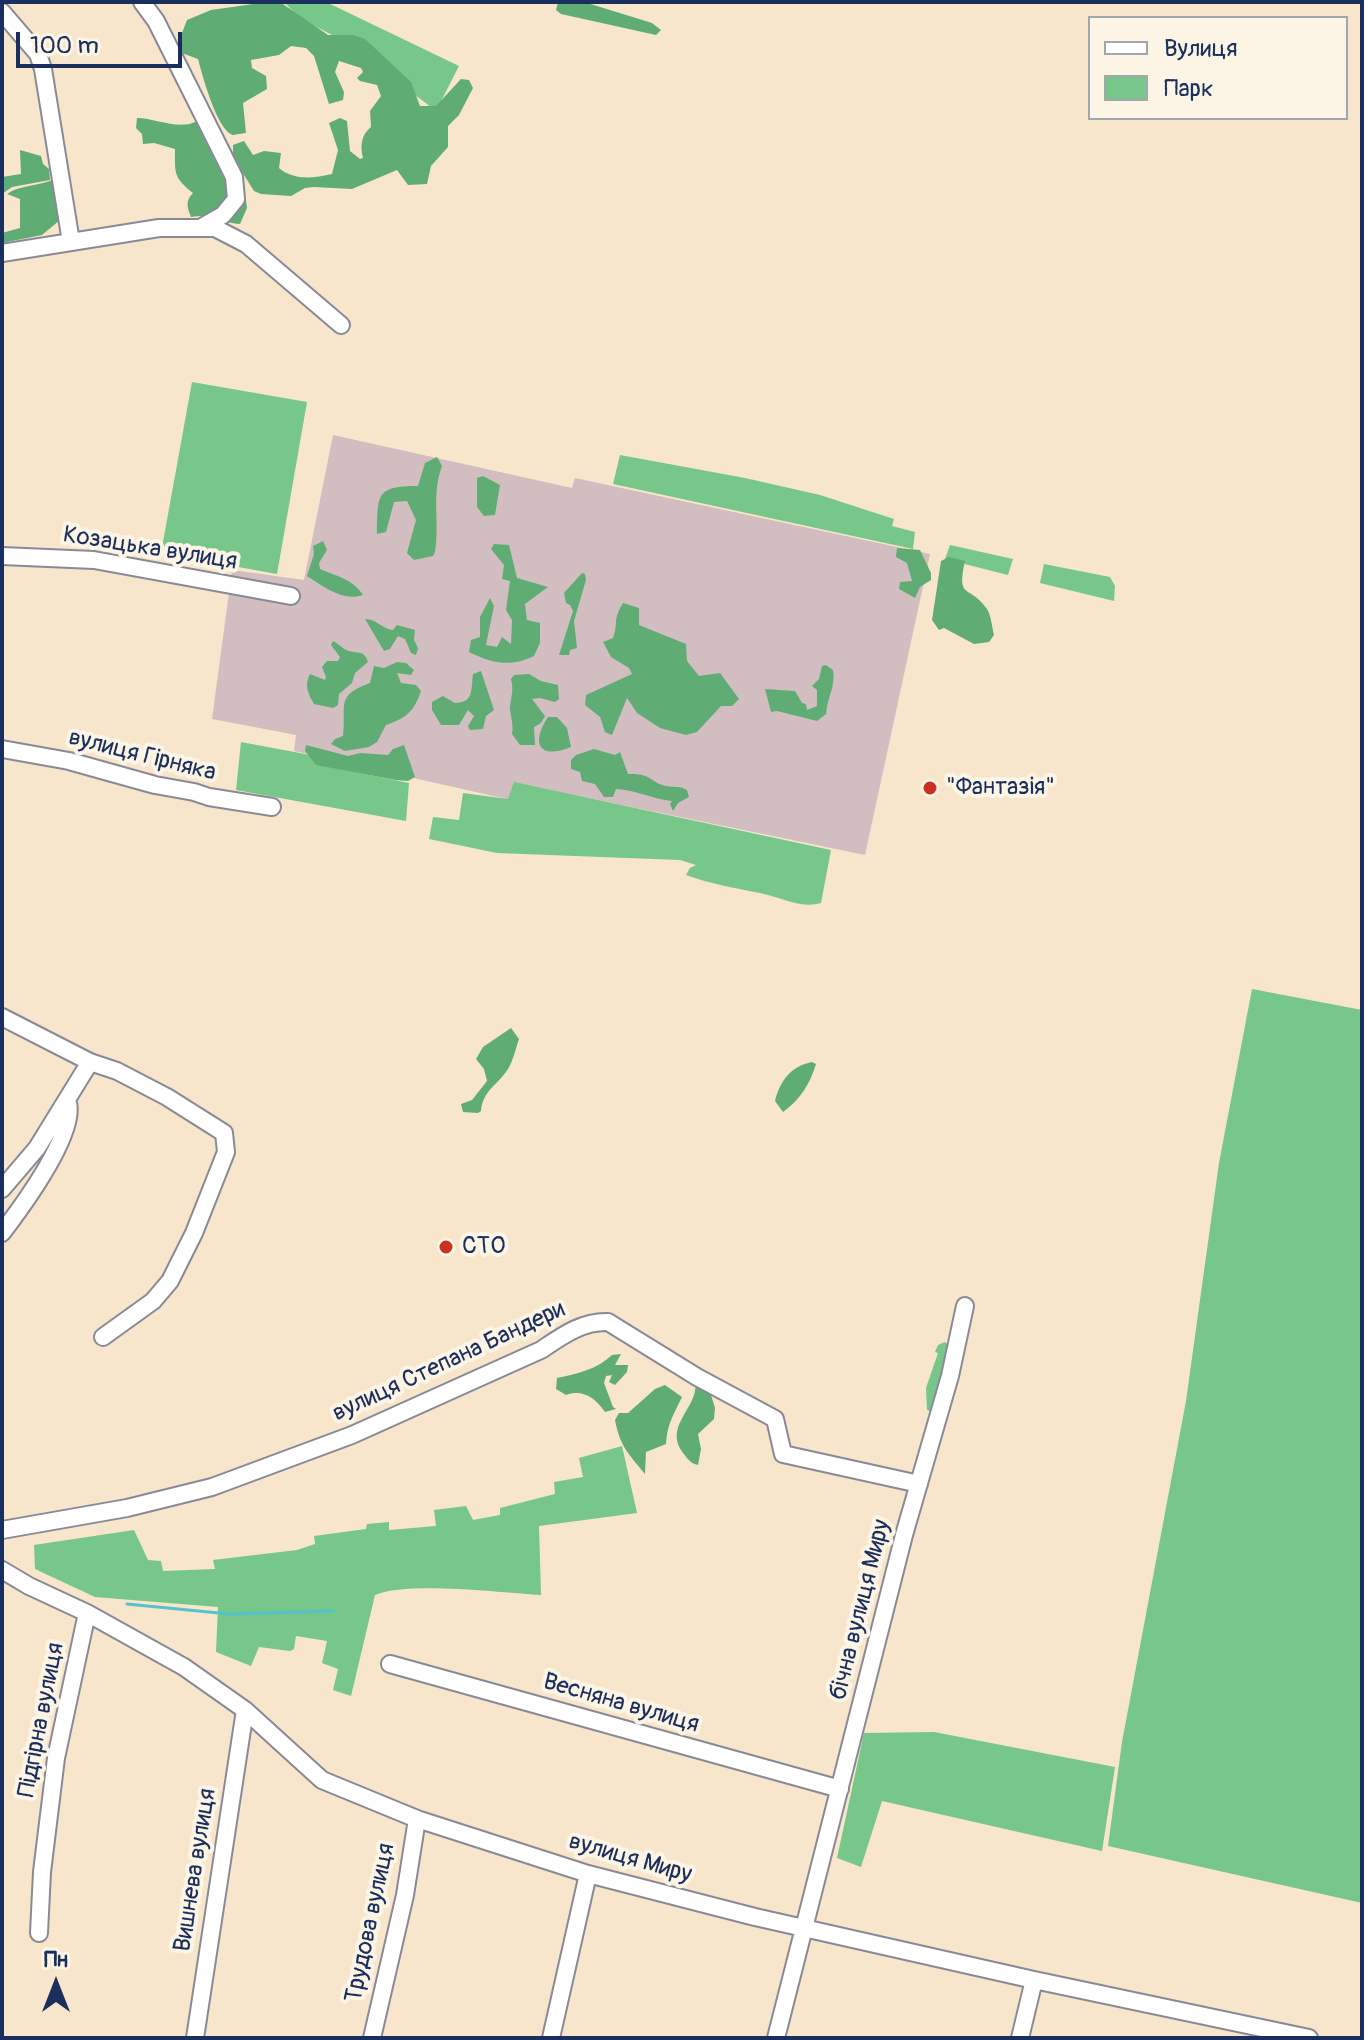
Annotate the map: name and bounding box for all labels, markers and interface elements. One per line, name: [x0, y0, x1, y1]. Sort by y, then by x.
scale bar: [20, 16, 186, 66]
legend: [1088, 16, 1348, 120]
text: 100 m: [30, 31, 99, 60]
text: Вулиця: [1164, 34, 1237, 63]
text: Парк: [1164, 74, 1213, 103]
street label: Козацька вулиця: [61, 521, 239, 577]
street label: вулиця Гірняка: [65, 724, 219, 788]
place label: "Фантазія": [946, 774, 1055, 802]
marker: "Фантазія": [921, 779, 939, 797]
place label: СТО: [462, 1233, 505, 1261]
marker: СТО: [437, 1238, 455, 1256]
street label: вулиця Степана Бандери: [328, 1295, 570, 1429]
street label: бічна вулиця Миру: [825, 1517, 897, 1703]
street label: Підгірна вулиця: [13, 1640, 71, 1800]
street label: Весняна вулиця: [540, 1668, 702, 1740]
street label: Вишнева вулиця: [169, 1786, 223, 1954]
street label: вулиця Миру: [565, 1828, 695, 1890]
street label: Трудова вулиця: [340, 1841, 402, 2005]
north arrow: [16, 1944, 96, 2024]
text: Пн: [44, 1946, 68, 1974]

